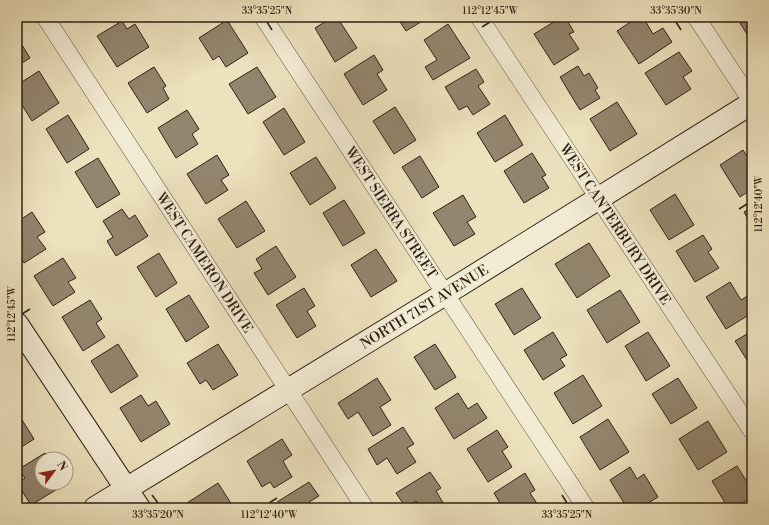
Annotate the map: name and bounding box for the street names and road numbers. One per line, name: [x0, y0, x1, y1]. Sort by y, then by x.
street label: WEST CANTERBURY DRIVE: [555, 140, 674, 309]
street label: WEST SIERRA STREET: [340, 143, 441, 283]
street label: WEST CAMERON DRIVE: [151, 189, 256, 337]
street label: NORTH 71ST AVENUE: [357, 261, 492, 354]

